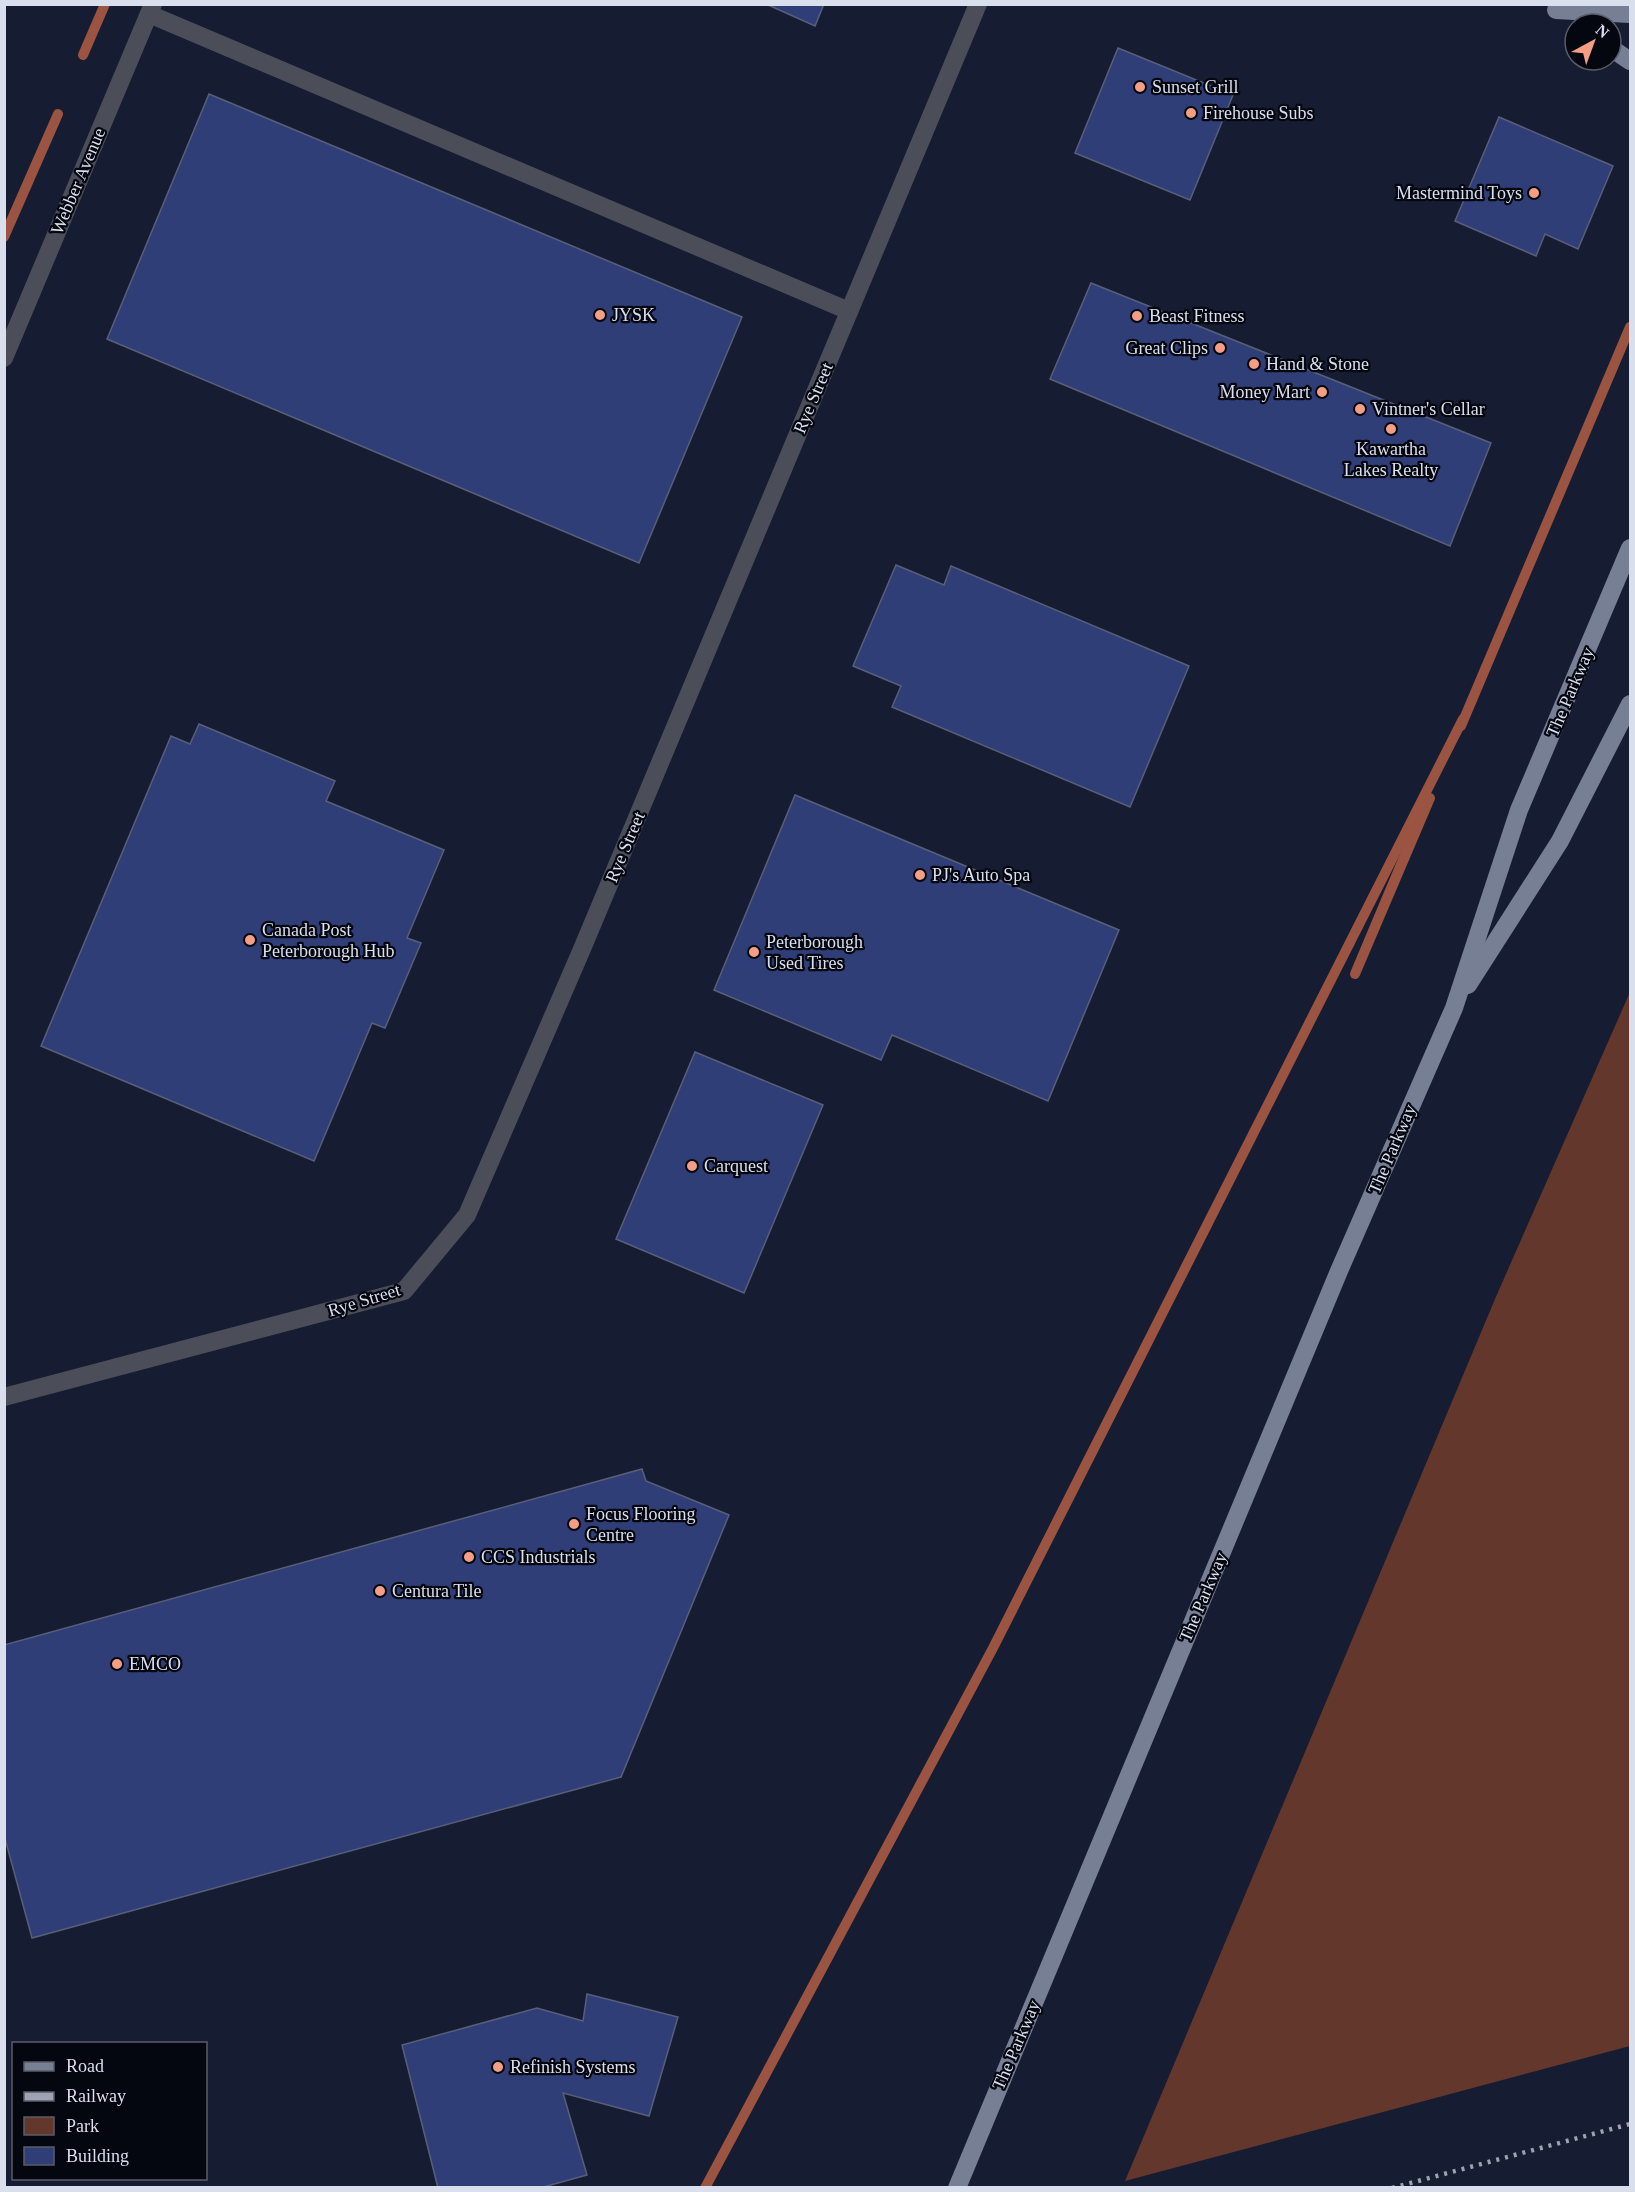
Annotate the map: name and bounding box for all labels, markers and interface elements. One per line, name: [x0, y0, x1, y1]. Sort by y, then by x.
north arrow: [1563, 12, 1623, 72]
text: N: [1593, 21, 1613, 42]
place label: Sunset Grill: [1152, 77, 1239, 97]
marker: Sunset Grill: [1133, 80, 1147, 94]
place label: Firehouse Subs: [1203, 103, 1314, 123]
marker: Firehouse Subs: [1184, 106, 1198, 120]
street label: Webber Avenue: [47, 125, 109, 237]
place label: Mastermind Toys: [1396, 183, 1522, 203]
marker: Mastermind Toys: [1527, 186, 1541, 200]
place label: JYSK: [612, 305, 655, 325]
place label: Beast Fitness: [1149, 306, 1245, 326]
marker: JYSK: [593, 308, 607, 322]
marker: Beast Fitness: [1130, 309, 1144, 323]
place label: Great Clips: [1126, 338, 1208, 358]
marker: Great Clips: [1213, 341, 1227, 355]
place label: Hand & Stone: [1266, 354, 1369, 374]
marker: Hand & Stone: [1247, 357, 1261, 371]
street label: Rye Street: [789, 360, 837, 436]
place label: Money Mart: [1220, 382, 1310, 402]
marker: Money Mart: [1315, 385, 1329, 399]
place label: Vintner's Cellar: [1372, 399, 1485, 419]
marker: Vintner's Cellar: [1353, 402, 1367, 416]
marker: Kawartha Lakes Realty: [1384, 422, 1398, 436]
place label: Kawartha Lakes Realty: [1344, 439, 1438, 480]
street label: The Parkway: [1542, 644, 1598, 740]
street label: Rye Street: [601, 809, 649, 885]
place label: PJ's Auto Spa: [932, 865, 1030, 885]
marker: PJ's Auto Spa: [913, 868, 927, 882]
place label: Canada Post Peterborough Hub: [262, 920, 394, 961]
place label: Peterborough Used Tires: [766, 932, 863, 973]
marker: Canada Post Peterborough Hub: [243, 933, 257, 947]
marker: Peterborough Used Tires: [747, 945, 761, 959]
street label: The Parkway: [1364, 1101, 1420, 1197]
place label: Carquest: [704, 1156, 768, 1176]
marker: Carquest: [685, 1159, 699, 1173]
street label: Rye Street: [325, 1280, 403, 1320]
place label: Focus Flooring Centre: [586, 1504, 696, 1545]
marker: Focus Flooring Centre: [567, 1517, 581, 1531]
place label: CCS Industrials: [481, 1547, 596, 1567]
street label: The Parkway: [1175, 1549, 1231, 1645]
marker: CCS Industrials: [462, 1550, 476, 1564]
place label: Centura Tile: [392, 1581, 482, 1601]
marker: Centura Tile: [373, 1584, 387, 1598]
place label: EMCO: [129, 1654, 181, 1674]
marker: EMCO: [110, 1657, 124, 1671]
street label: The Parkway: [988, 1997, 1044, 2093]
legend: [12, 2042, 207, 2180]
text: Road: [66, 2056, 104, 2076]
place label: Refinish Systems: [510, 2057, 636, 2077]
marker: Refinish Systems: [491, 2060, 505, 2074]
text: Railway: [66, 2086, 126, 2106]
text: Park: [66, 2116, 99, 2136]
text: Building: [66, 2146, 129, 2166]

